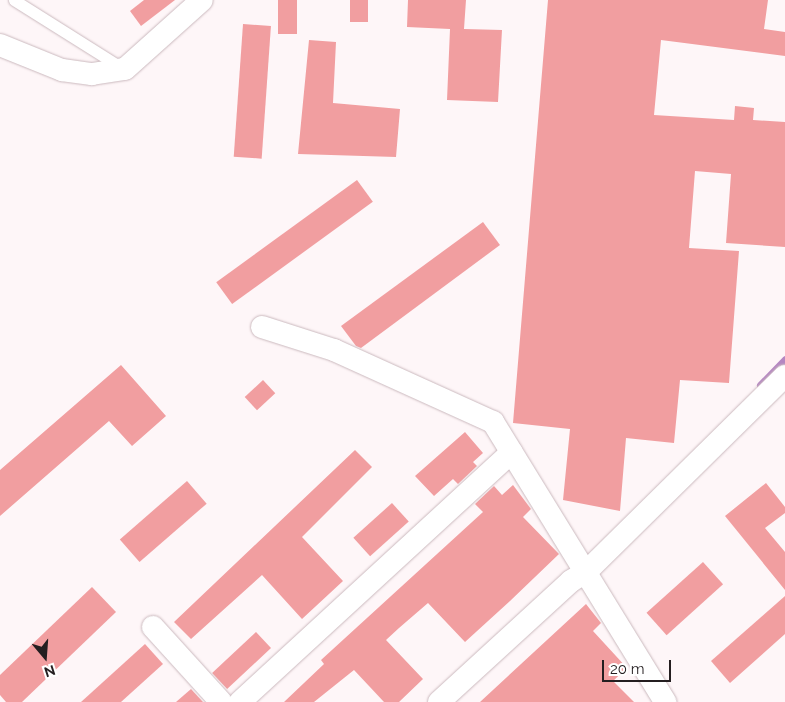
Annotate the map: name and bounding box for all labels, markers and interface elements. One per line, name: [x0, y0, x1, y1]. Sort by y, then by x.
north arrow: [20, 632, 70, 682]
scale bar: [605, 650, 674, 682]
text: 20 m: [610, 660, 645, 678]
text: N: [42, 662, 57, 681]

